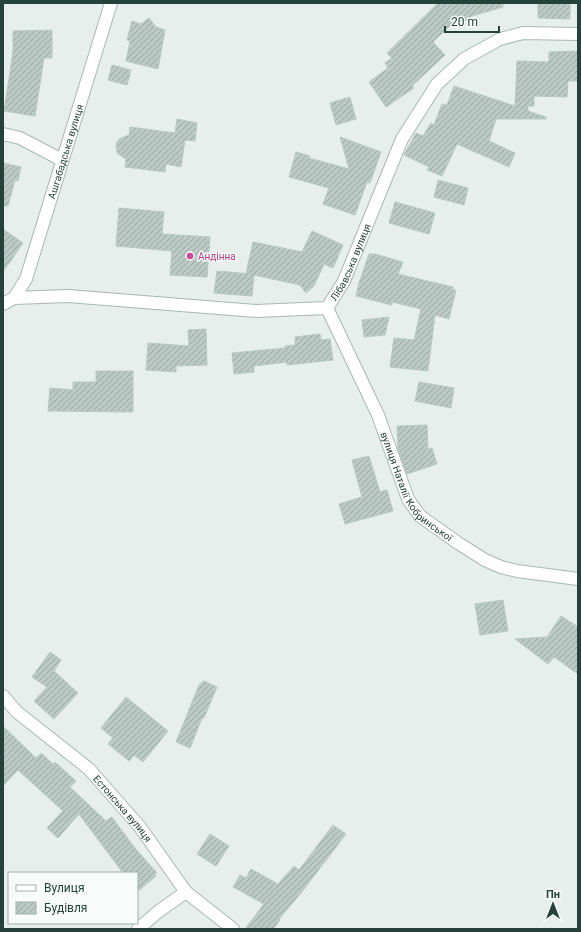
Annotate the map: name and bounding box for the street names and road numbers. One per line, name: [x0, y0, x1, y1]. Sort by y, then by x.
street label: Ашгабадська вулиця: [46, 103, 85, 200]
street label: Лібавська вулиця: [328, 222, 372, 302]
street label: вулиця Наталії Кобринської: [379, 430, 455, 543]
street label: Естонська вулиця: [91, 773, 154, 844]

